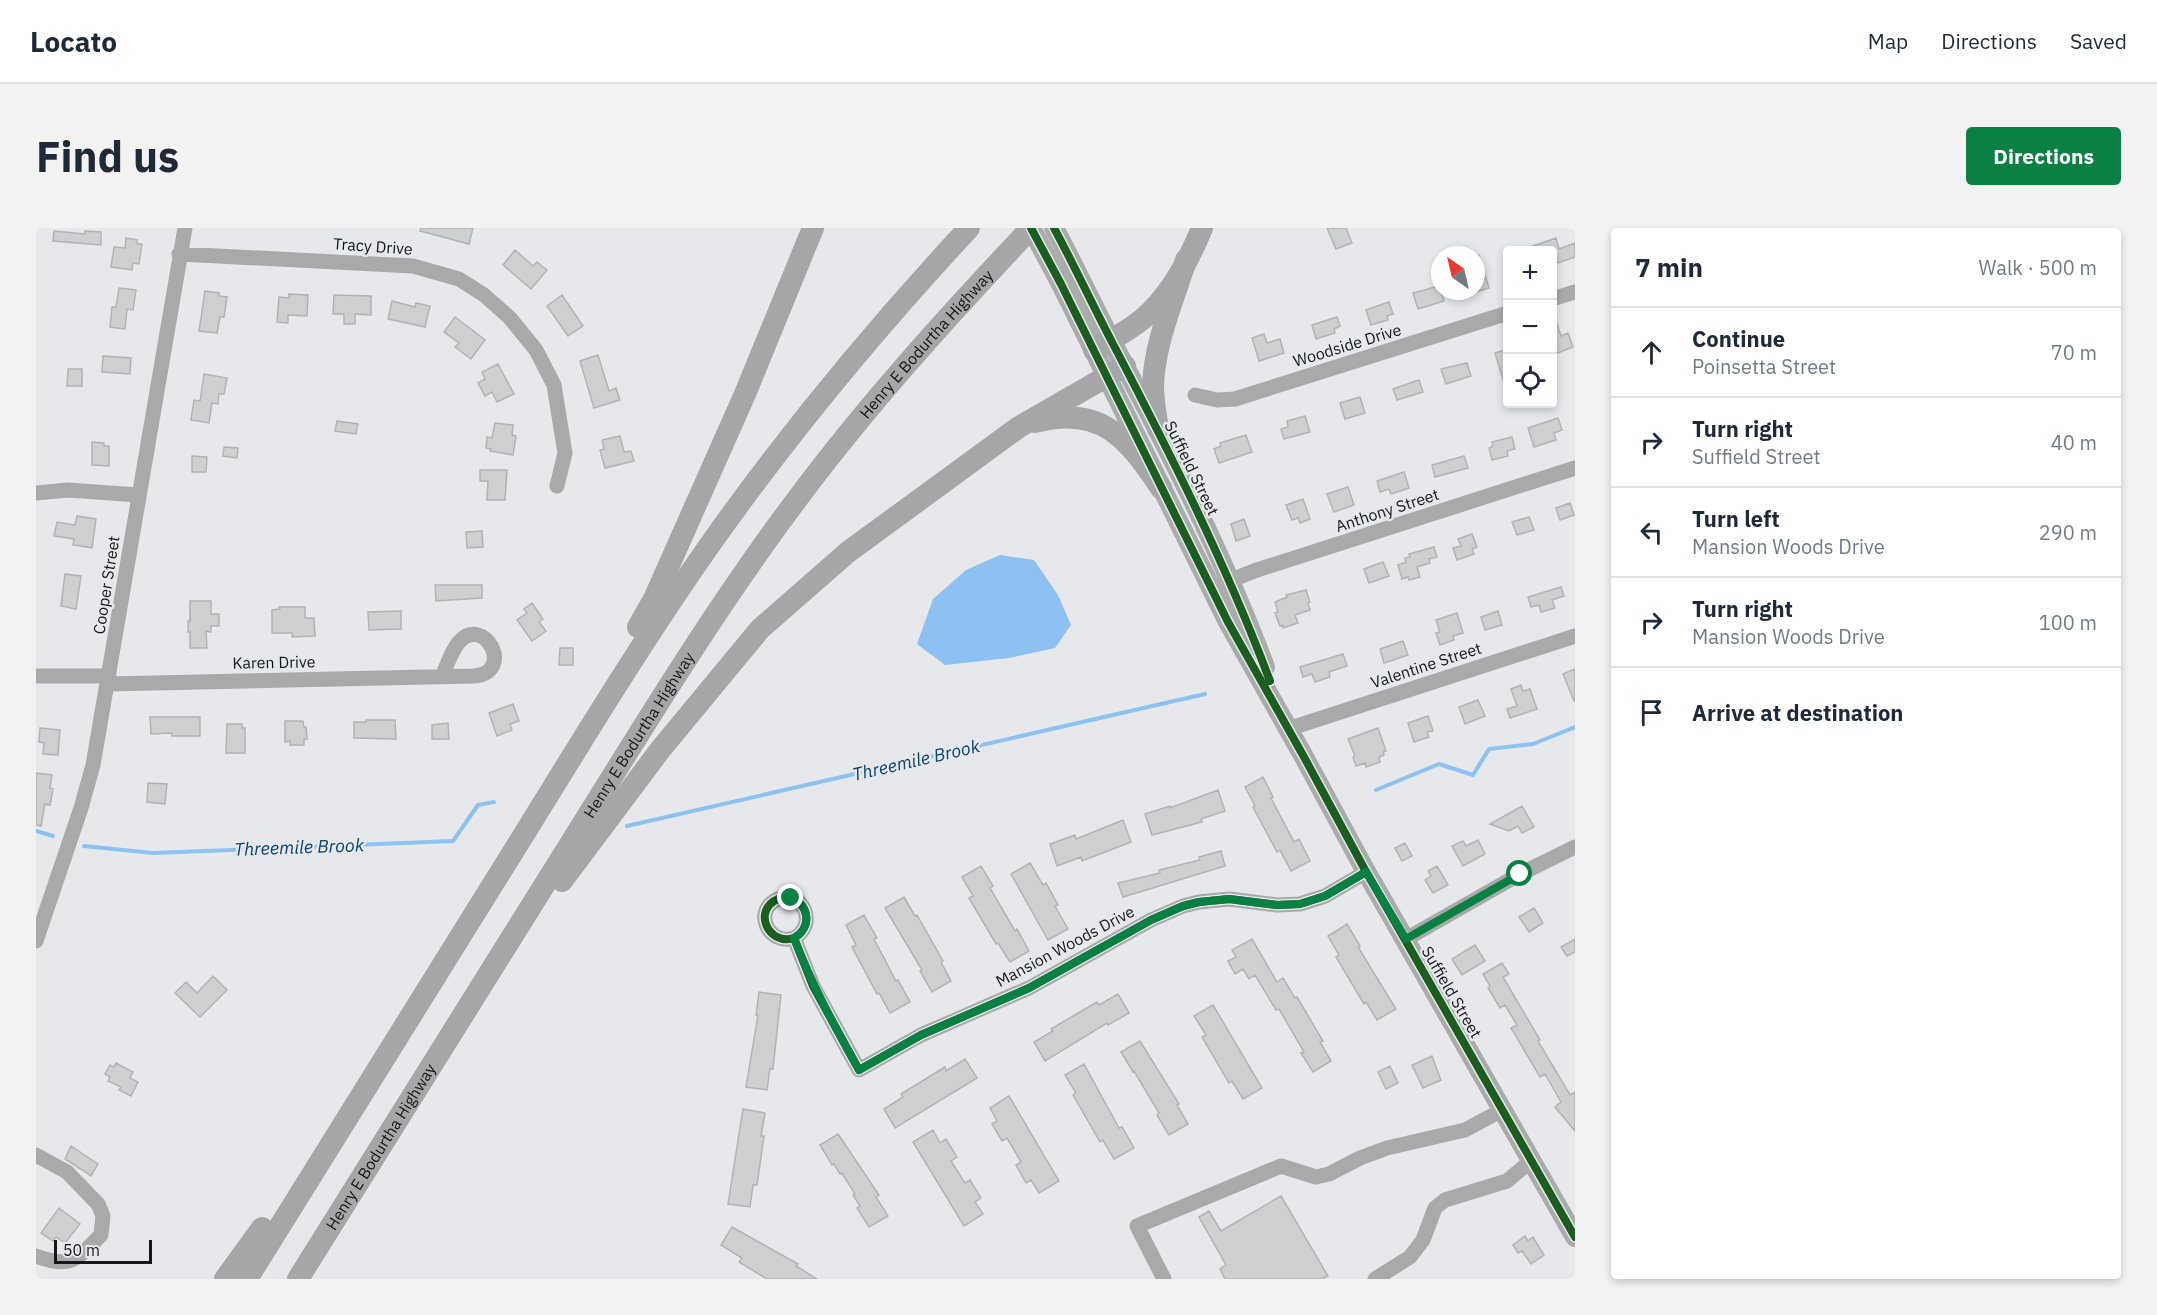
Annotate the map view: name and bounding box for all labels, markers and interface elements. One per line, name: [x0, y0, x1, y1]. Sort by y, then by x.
text: Locato: [30, 23, 117, 60]
text: Map: [1868, 27, 1908, 55]
text: Directions: [1941, 27, 2037, 55]
text: Saved: [2070, 27, 2127, 55]
button: Directions: [1966, 127, 2121, 185]
text: Find us: [36, 129, 179, 184]
street label: Tracy Drive: [333, 233, 414, 259]
north arrow: [1431, 246, 1485, 300]
map controls: [1503, 246, 1557, 408]
button: +: [1503, 246, 1557, 300]
text: 7 min: [1635, 250, 1703, 284]
text: Walk · 500 m: [1979, 254, 2097, 281]
street label: Henry E Bodurtha Highway: [855, 265, 997, 422]
button: −: [1503, 300, 1557, 354]
street label: Woodside Drive: [1291, 319, 1404, 371]
text: Continue: [1692, 324, 1785, 353]
icon: ahead: [1635, 336, 1668, 369]
text: 70 m: [2051, 339, 2097, 366]
text: Poinsetta Street: [1692, 353, 1836, 380]
button: locate: [1503, 354, 1557, 408]
text: Turn right: [1692, 414, 1793, 443]
street label: Suffield Street: [1160, 417, 1224, 519]
icon: right: [1635, 426, 1668, 459]
text: 40 m: [2051, 429, 2097, 456]
text: Suffield Street: [1692, 443, 1820, 470]
street label: Anthony Street: [1333, 484, 1441, 536]
text: Turn left: [1692, 504, 1780, 533]
icon: left: [1635, 516, 1668, 549]
text: 290 m: [2039, 519, 2097, 546]
text: Mansion Woods Drive: [1692, 533, 1885, 560]
street label: Cooper Street: [88, 534, 124, 636]
text: Turn right: [1692, 594, 1793, 623]
icon: right: [1635, 606, 1668, 639]
text: 100 m: [2039, 609, 2097, 636]
text: Mansion Woods Drive: [1692, 623, 1885, 650]
street label: Valentine Street: [1368, 638, 1484, 692]
street label: Henry E Bodurtha Highway: [579, 648, 698, 822]
street label: Karen Drive: [232, 651, 316, 673]
icon: arrive: [1635, 696, 1668, 729]
text: Arrive at destination: [1692, 698, 1903, 727]
water label: Threemile Brook: [850, 734, 983, 786]
water label: Threemile Brook: [234, 833, 365, 861]
route start: [1506, 860, 1532, 886]
route end: [777, 884, 803, 910]
street label: Mansion Woods Drive: [992, 901, 1138, 991]
street label: Suffield Street: [1418, 943, 1486, 1041]
street label: Henry E Bodurtha Highway: [321, 1060, 440, 1234]
scale bar: [54, 1237, 152, 1264]
text: 50 m: [63, 1240, 100, 1260]

